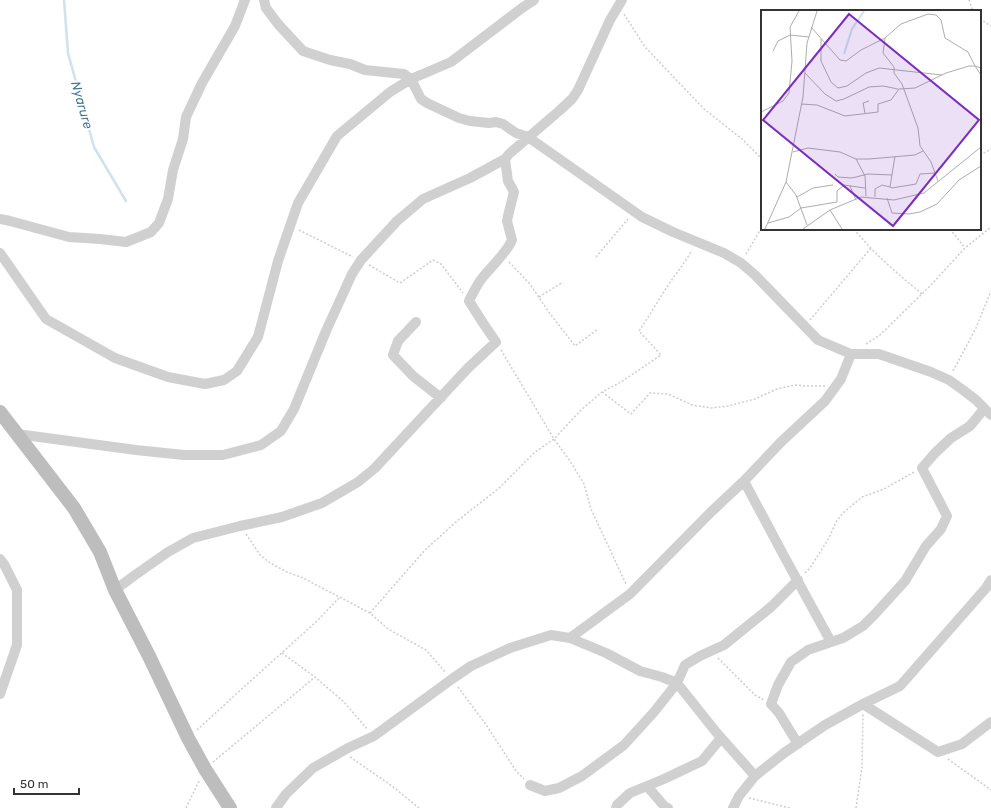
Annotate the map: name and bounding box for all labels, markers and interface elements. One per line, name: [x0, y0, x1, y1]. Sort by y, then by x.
inset map: [761, 10, 981, 230]
water label: Nyarure: [68, 79, 96, 131]
scale bar: [14, 770, 79, 796]
text: 50 m: [20, 777, 48, 791]

